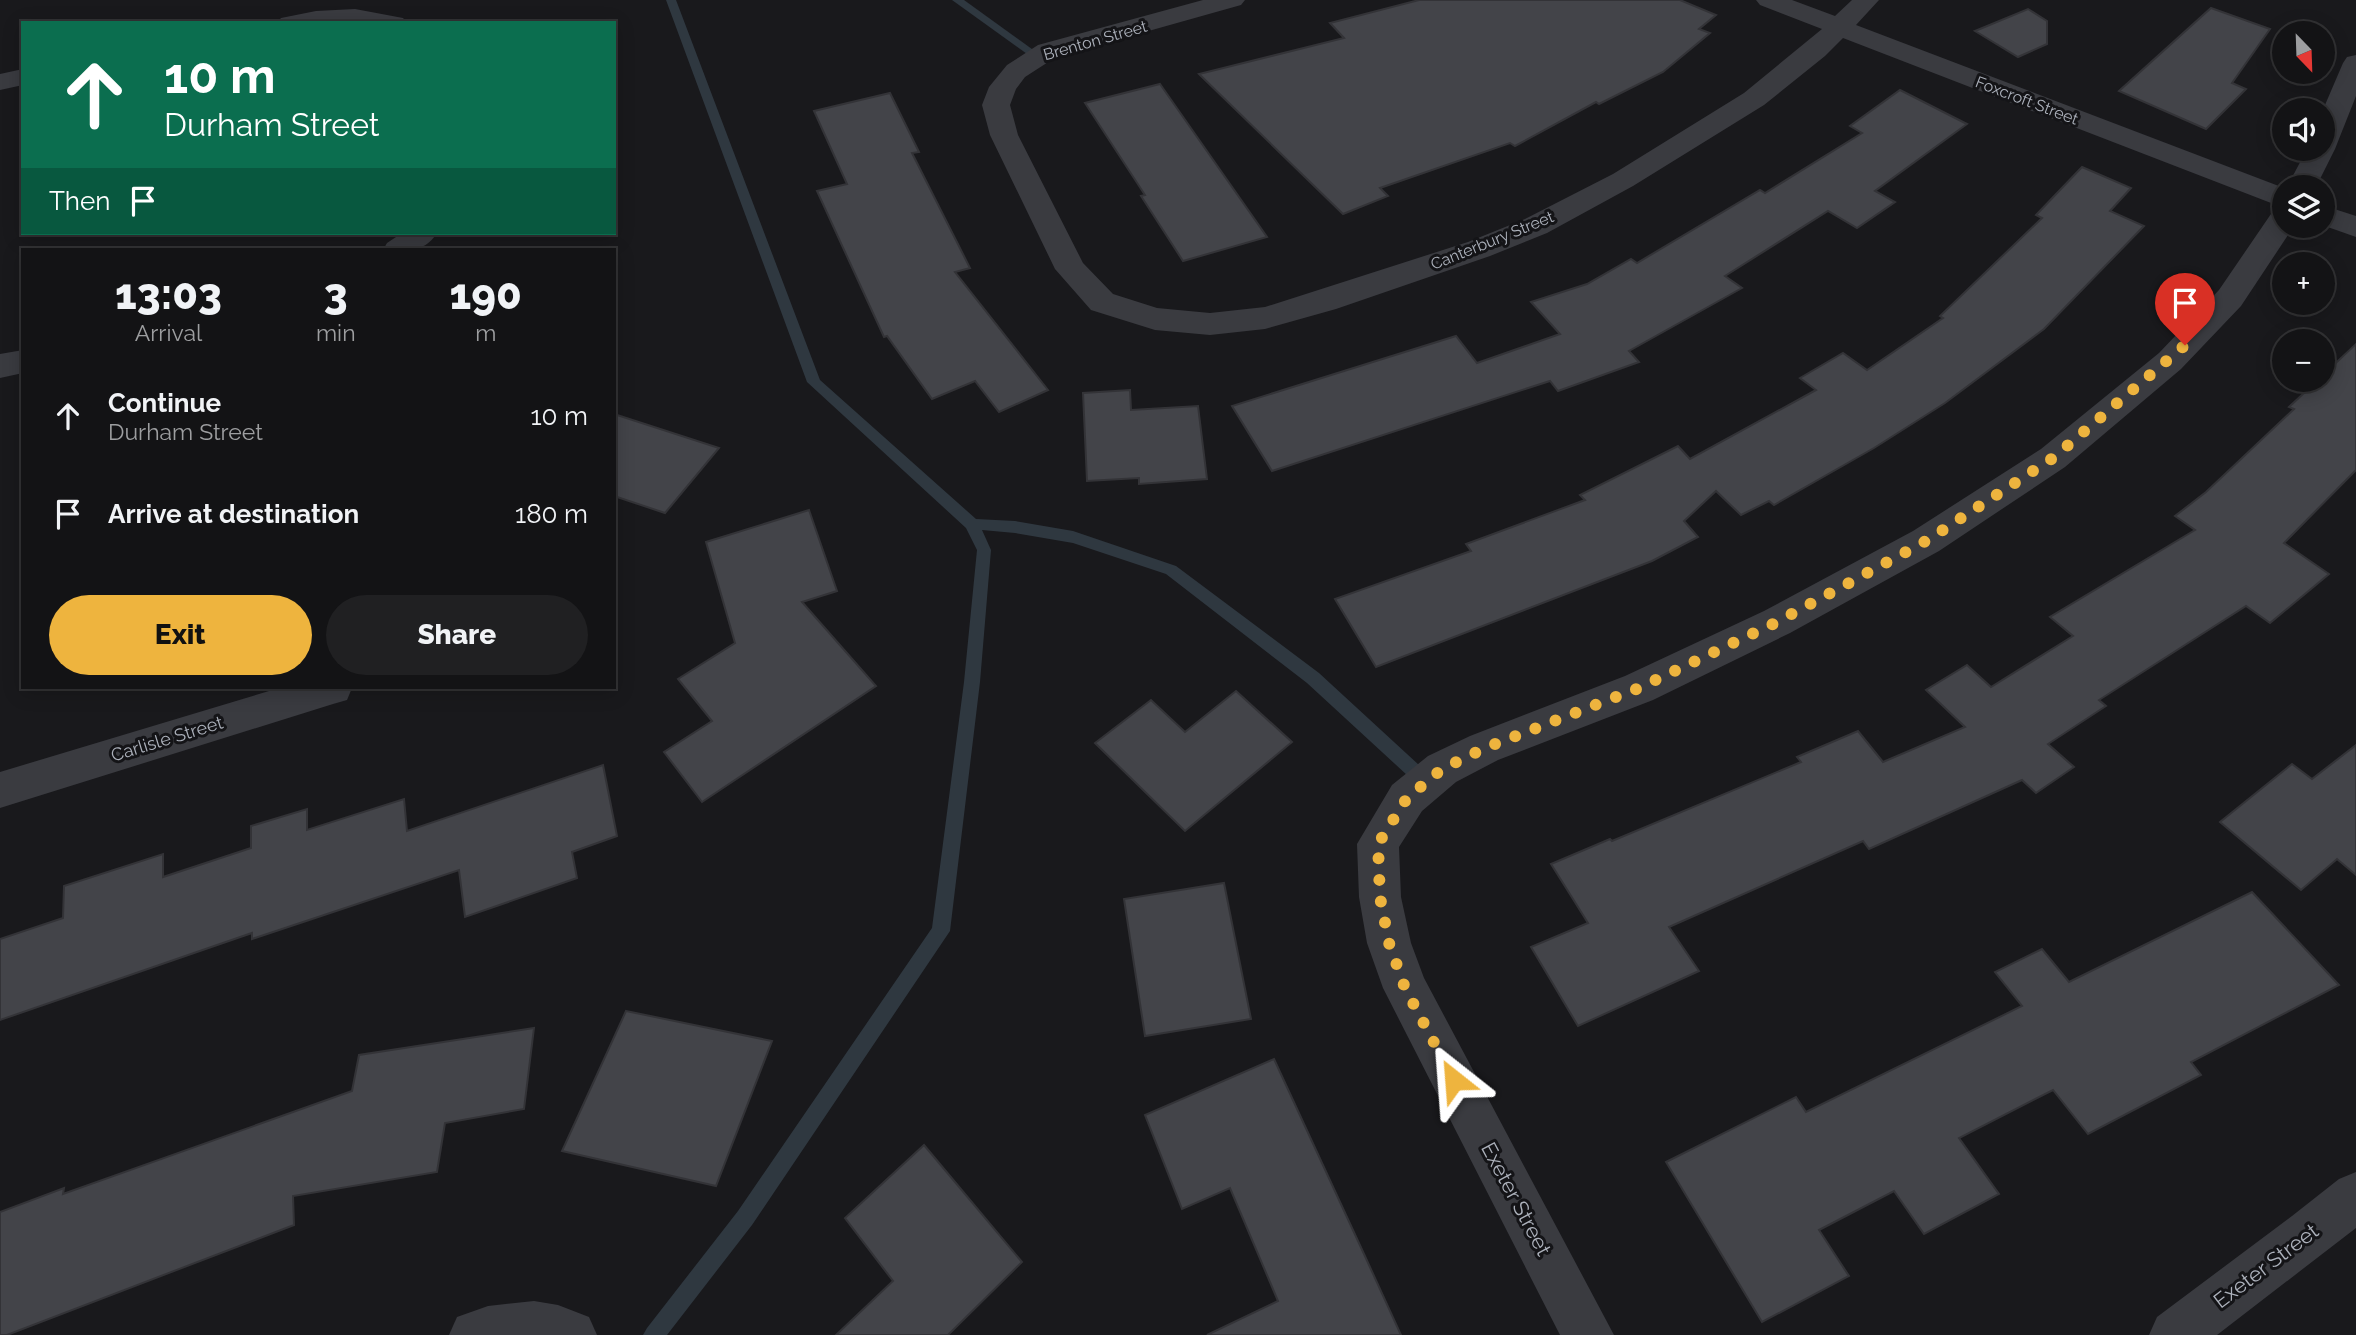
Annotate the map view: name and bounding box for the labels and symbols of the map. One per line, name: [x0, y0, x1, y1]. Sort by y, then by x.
street label: Brenton Street: [1041, 16, 1150, 64]
north arrow: [2272, 21, 2334, 84]
street label: Foxcroft Street: [1973, 72, 2081, 129]
street label: Canterbury Street: [1428, 207, 1557, 274]
pin: [2155, 273, 2215, 345]
street label: Carlisle Street: [108, 712, 225, 766]
position arrow: [1417, 1043, 1491, 1117]
street label: Exeter Street: [1476, 1138, 1557, 1260]
street label: Exeter Street: [2208, 1218, 2323, 1313]

